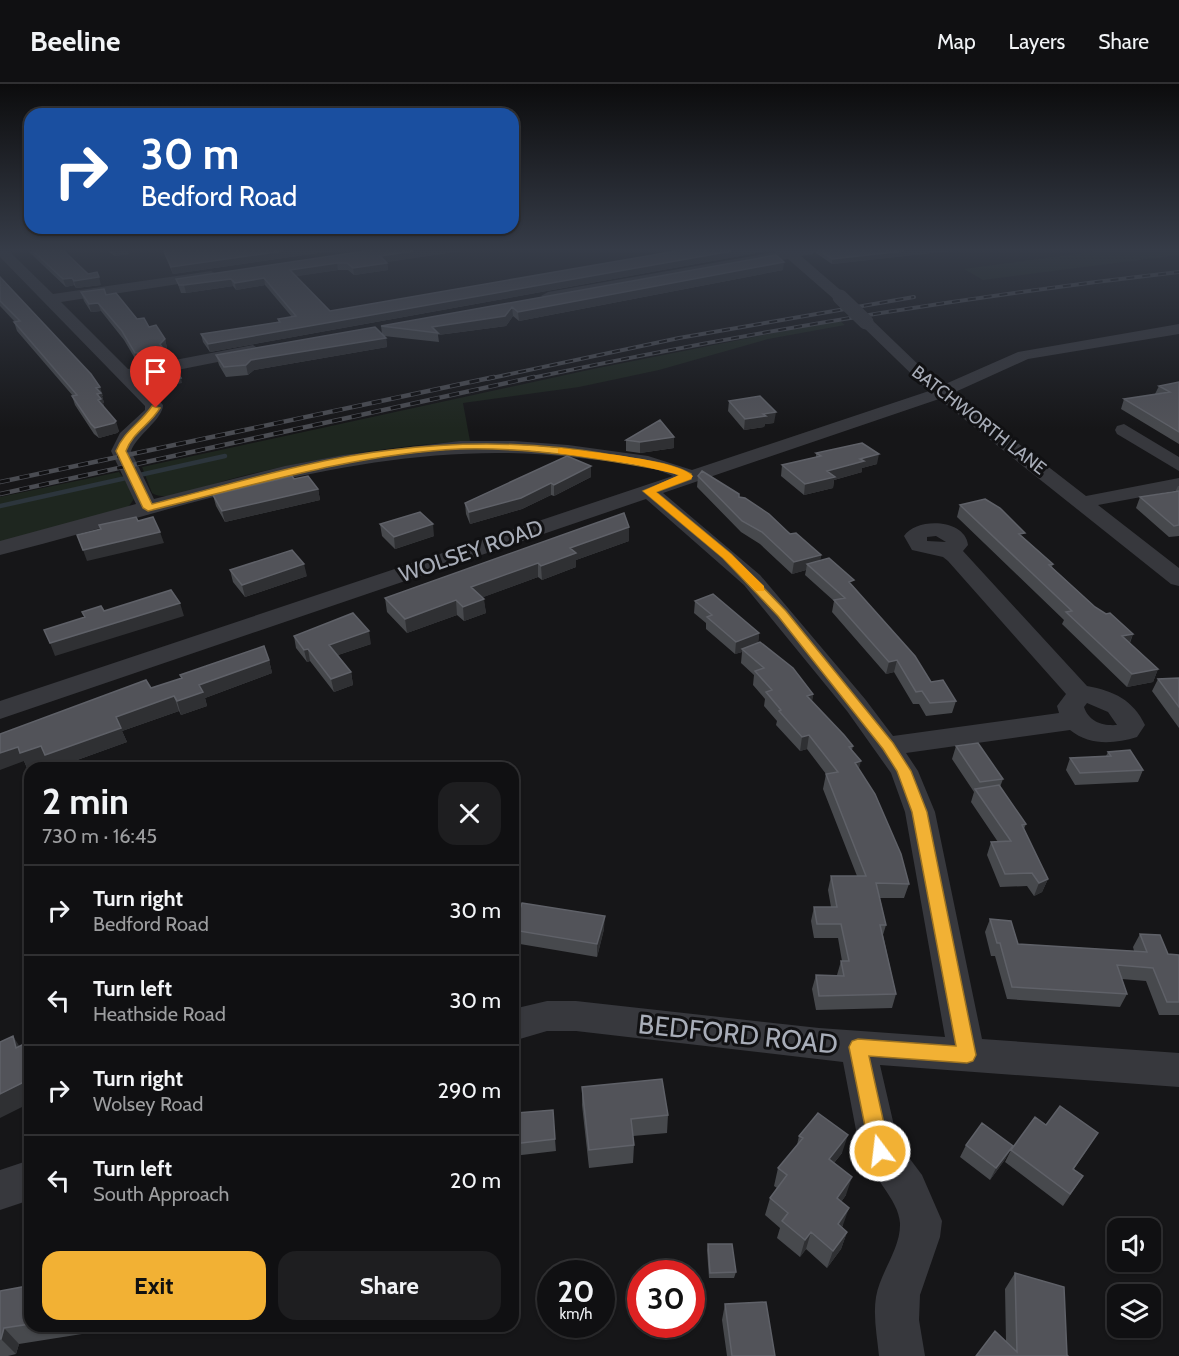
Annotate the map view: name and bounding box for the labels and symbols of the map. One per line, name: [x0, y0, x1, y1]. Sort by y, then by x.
pin: [130, 346, 181, 408]
street label: BATCHWORTH LANE: [907, 361, 1051, 479]
street label: WOLSEY ROAD: [395, 514, 547, 588]
street label: BEDFORD ROAD: [637, 1007, 839, 1061]
position arrow: [848, 1119, 912, 1183]
speed limit sign: 30: [627, 1260, 705, 1338]

